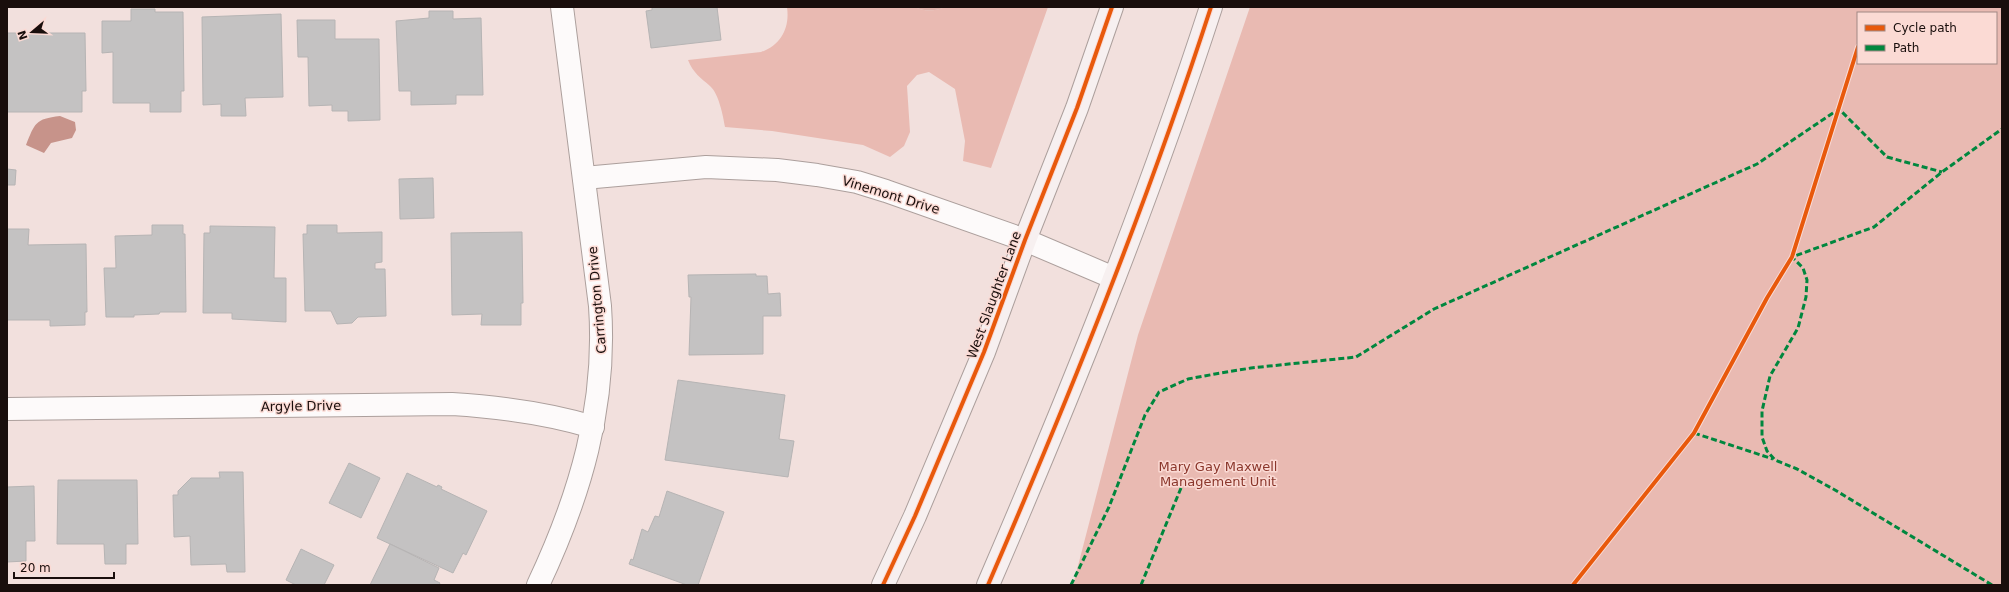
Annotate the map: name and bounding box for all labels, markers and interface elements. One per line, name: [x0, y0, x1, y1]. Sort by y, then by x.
north arrow: [12, 12, 52, 52]
legend: [1857, 12, 1997, 64]
text: Cycle path: [1893, 21, 1957, 35]
text: N: [15, 29, 31, 42]
text: Path: [1893, 41, 1919, 55]
street label: Vinemont Drive: [840, 173, 942, 217]
street label: West Slaughter Lane: [964, 229, 1024, 361]
street label: Carrington Drive: [585, 246, 609, 354]
street label: Argyle Drive: [261, 398, 341, 414]
park label: Mary Gay Maxwell Management Unit: [1159, 459, 1277, 489]
scale bar: [14, 554, 114, 580]
text: 20 m: [20, 561, 51, 575]

